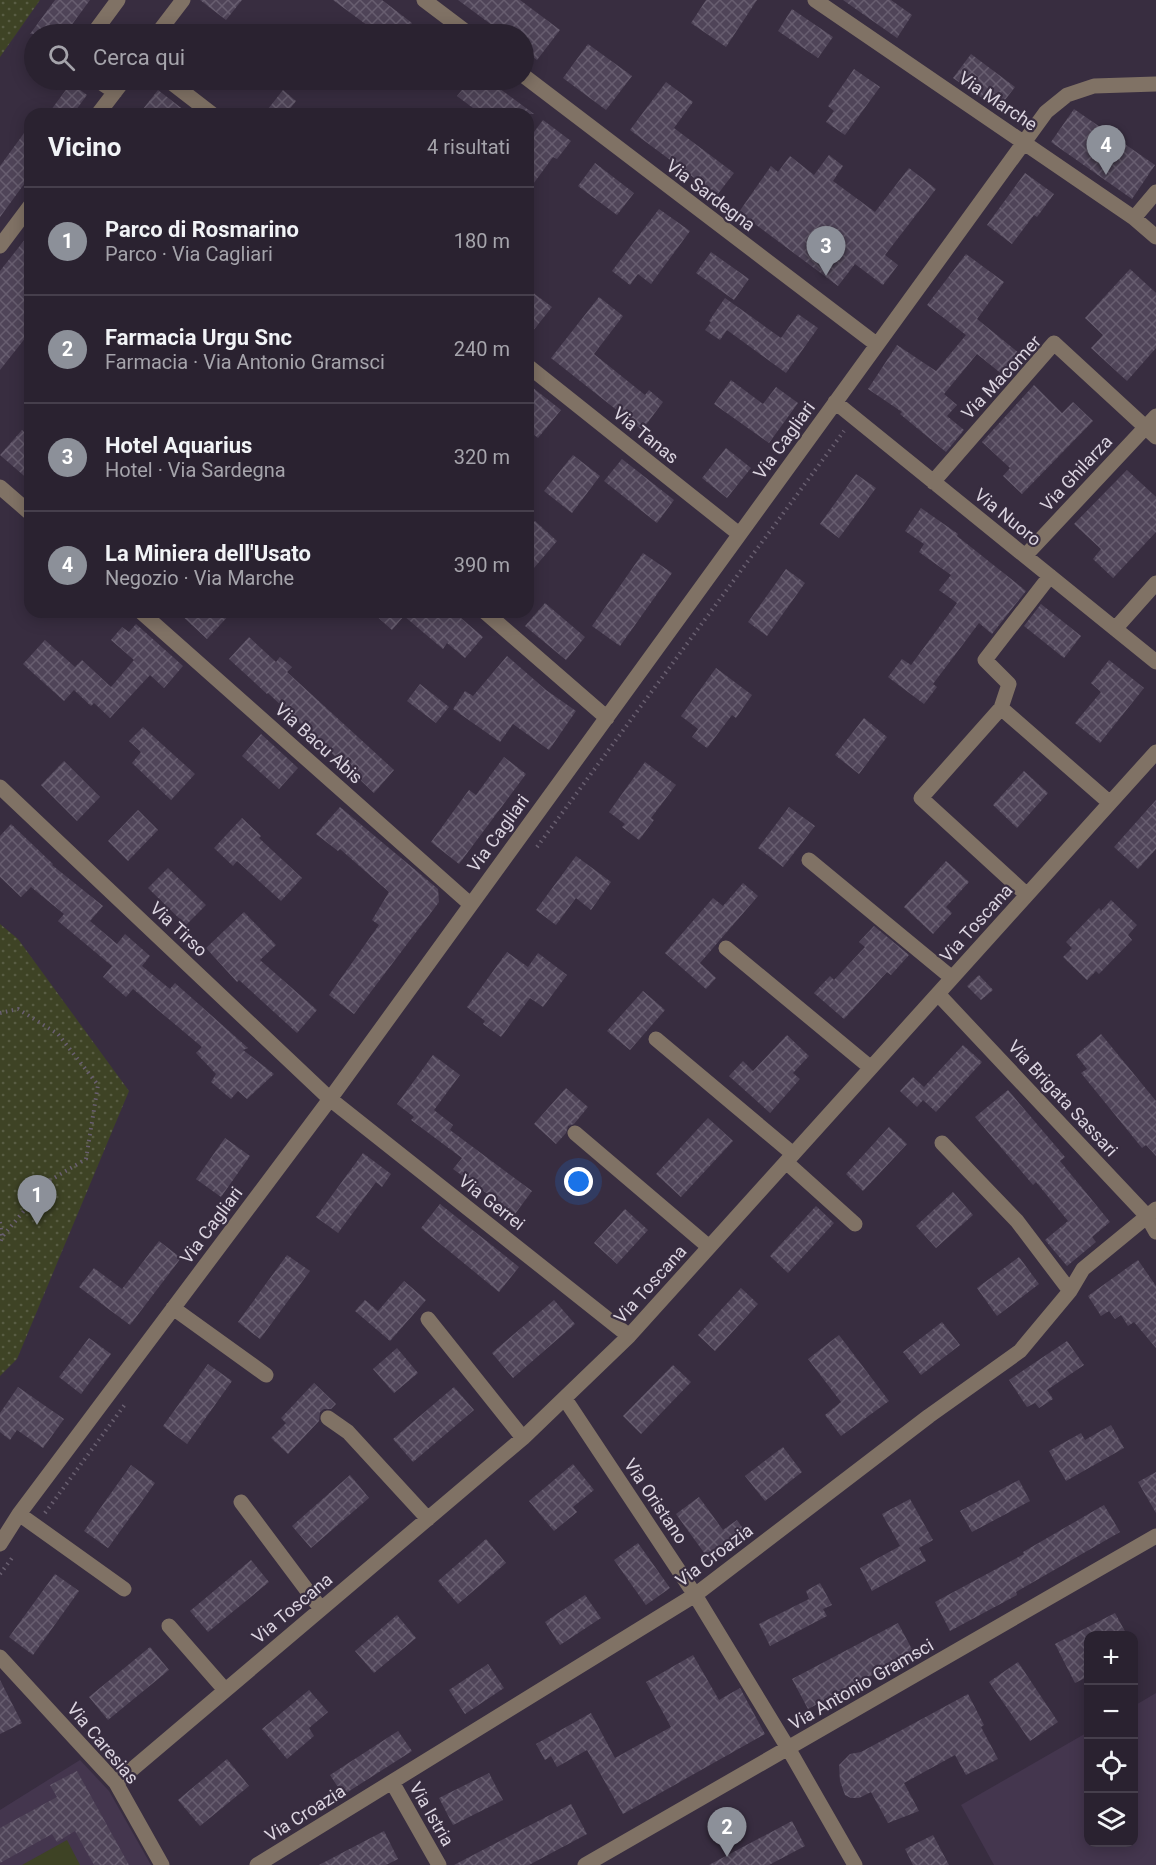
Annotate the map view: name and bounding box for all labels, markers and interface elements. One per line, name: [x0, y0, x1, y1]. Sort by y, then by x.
search box: [24, 24, 534, 90]
icon: search: [45, 41, 78, 74]
text: Cerca qui: [93, 45, 185, 70]
street label: Via Marche: [955, 67, 1041, 135]
pin: 4: [1086, 126, 1126, 175]
text: Vicino: [48, 132, 122, 162]
text: 4 risultati: [427, 135, 510, 159]
street label: Via Sardegna: [662, 155, 760, 235]
text: Parco di Rosmarino: [105, 217, 299, 242]
pin: 3: [806, 226, 846, 276]
text: 1: [62, 229, 73, 253]
text: 180 m: [454, 229, 510, 253]
text: Parco · Via Cagliari: [105, 242, 273, 266]
text: Farmacia Urgu Snc: [105, 325, 292, 350]
street label: Via Macomer: [957, 331, 1045, 423]
text: 2: [62, 337, 73, 361]
text: 240 m: [454, 337, 510, 361]
text: Farmacia · Via Antonio Gramsci: [105, 350, 385, 374]
street label: Via Cagliari: [749, 397, 819, 483]
street label: Via Tanas: [609, 402, 683, 468]
street label: Via Ghilarza: [1036, 431, 1116, 515]
text: Hotel Aquarius: [105, 433, 252, 458]
text: 3: [62, 445, 73, 469]
text: 320 m: [454, 445, 510, 469]
text: Hotel · Via Sardegna: [105, 458, 286, 482]
street label: Via Nuoro: [971, 484, 1045, 550]
text: La Miniera dell'Usato: [105, 541, 311, 566]
text: 4: [62, 553, 73, 577]
text: 390 m: [454, 553, 510, 577]
text: Negozio · Via Marche: [105, 566, 294, 590]
street label: Via Bacu Abis: [271, 698, 367, 788]
street label: Via Cagliari: [463, 790, 533, 876]
street label: Via Toscana: [935, 880, 1017, 966]
street label: Via Tirso: [146, 897, 212, 961]
street label: Via Brigata Sassari: [1004, 1036, 1122, 1160]
your location: [564, 1167, 593, 1196]
street label: Via Gerrei: [455, 1170, 529, 1234]
pin: 1: [18, 1176, 57, 1225]
street label: Via Cagliari: [175, 1182, 247, 1268]
street label: Via Toscana: [609, 1241, 691, 1327]
street label: Via Oristano: [620, 1454, 692, 1548]
street label: Via Croazia: [671, 1519, 757, 1591]
street label: Via Toscana: [248, 1568, 336, 1648]
map controls: [1084, 1631, 1138, 1847]
button: +: [1084, 1631, 1138, 1685]
street label: Via Antonio Gramsci: [785, 1634, 937, 1734]
button: −: [1084, 1685, 1138, 1739]
street label: Via Caresias: [63, 1698, 143, 1788]
button: locate: [1084, 1739, 1138, 1793]
street label: Via Istria: [405, 1778, 459, 1850]
street label: Via Croazia: [261, 1780, 349, 1846]
button: layers: [1084, 1793, 1138, 1847]
pin: 2: [708, 1808, 746, 1857]

